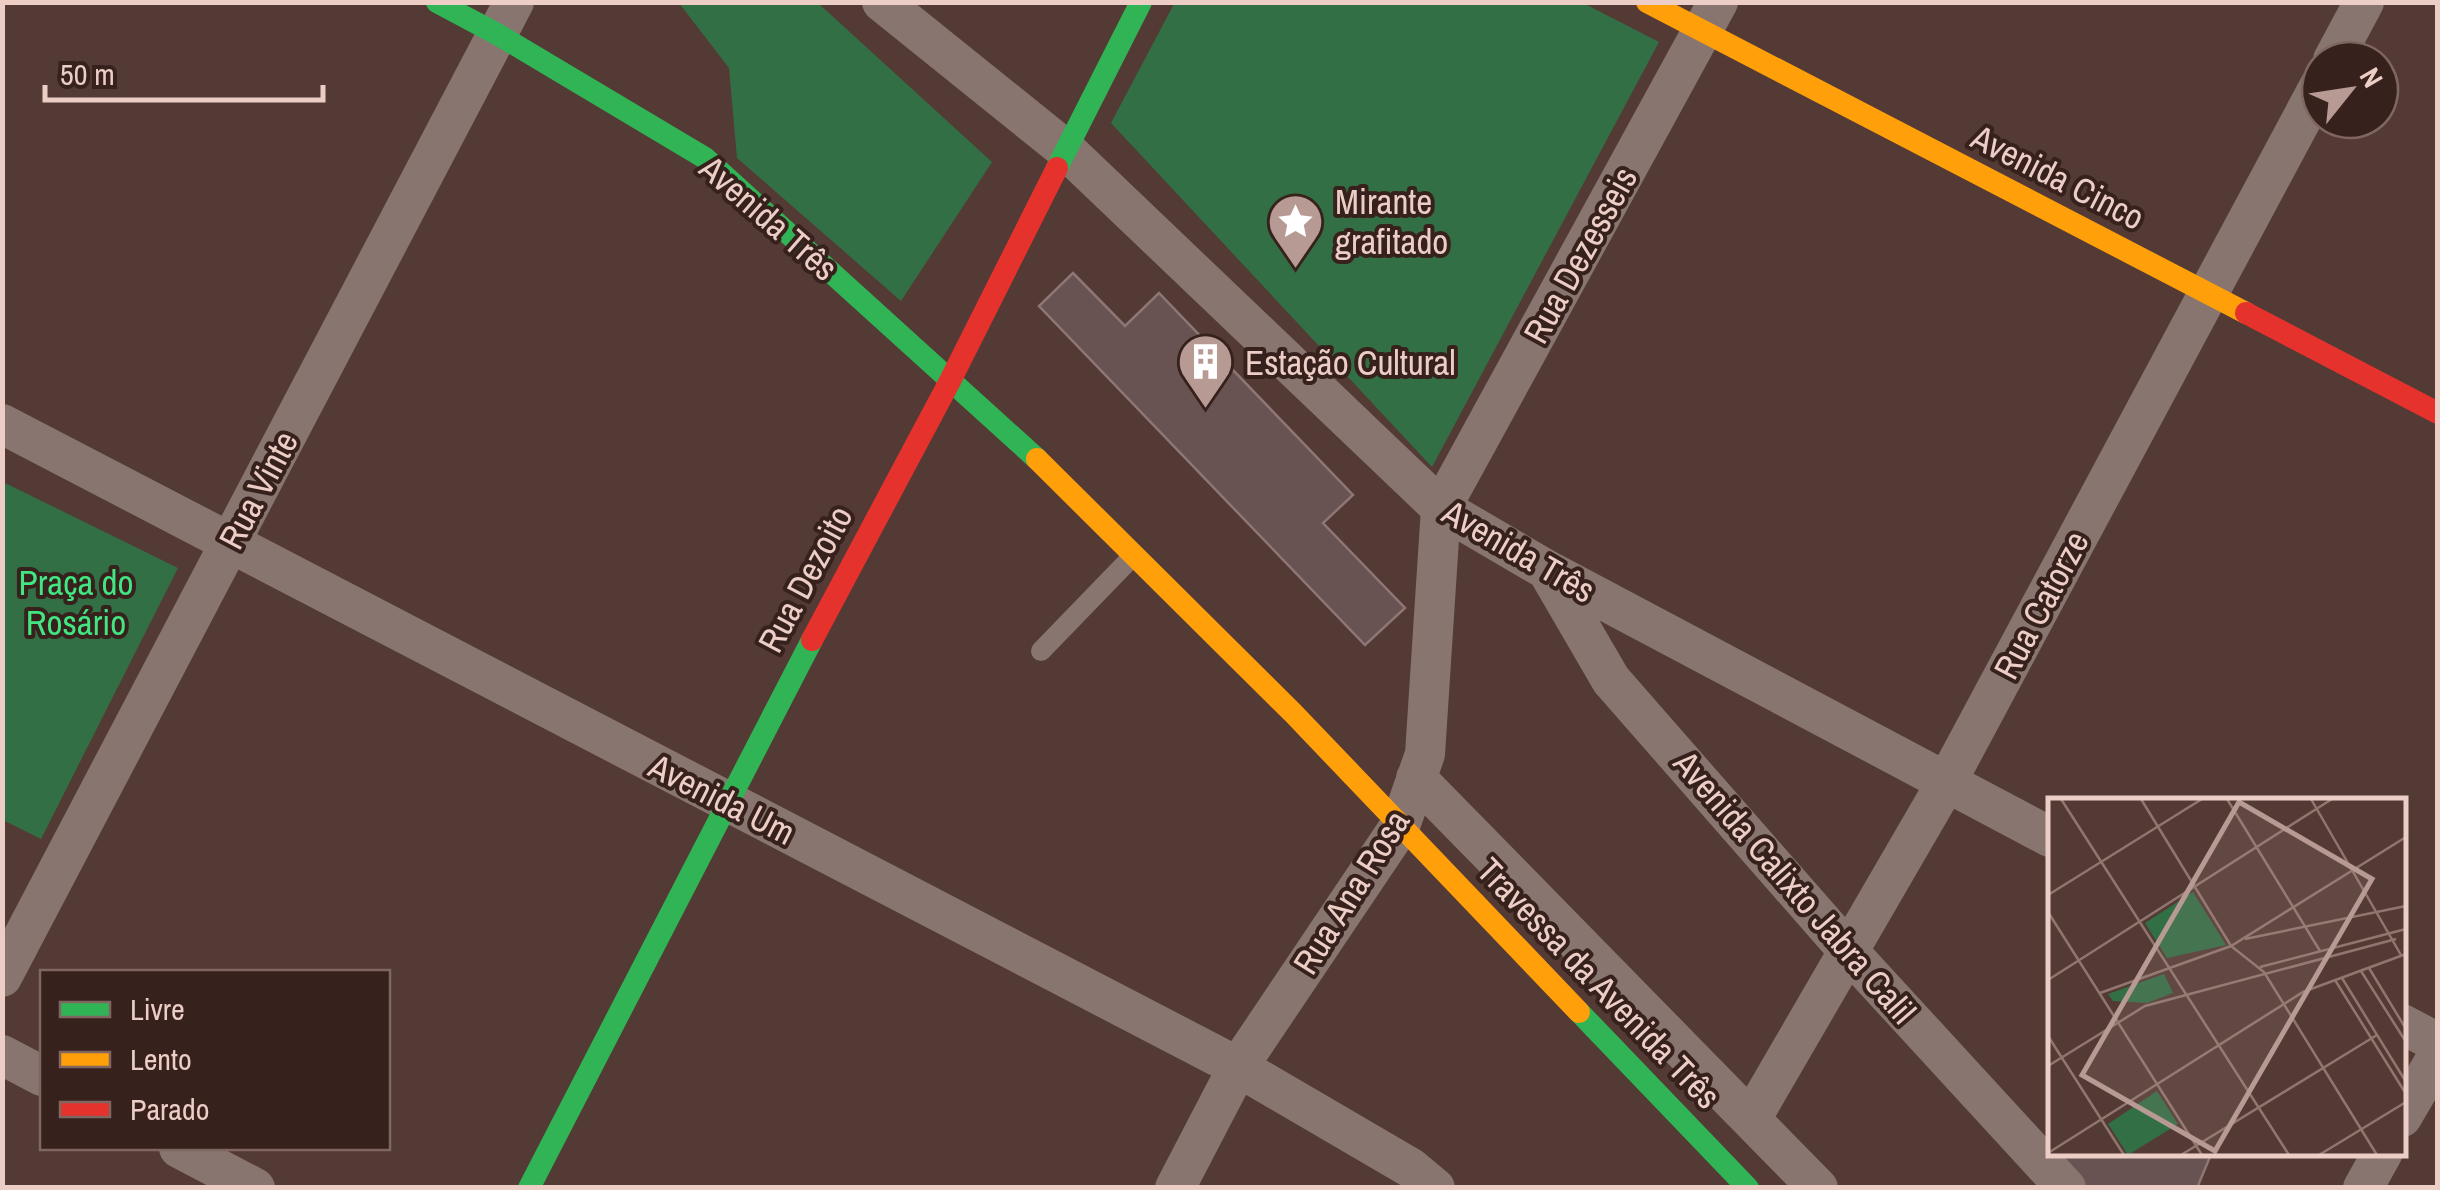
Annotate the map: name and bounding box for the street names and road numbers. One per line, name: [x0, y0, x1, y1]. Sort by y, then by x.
street label: Avenida Cinco: [1963, 113, 2152, 241]
street label: Avenida Três: [689, 144, 848, 291]
street label: Rua Dezesseis: [1512, 159, 1648, 351]
street label: Rua Vinte: [207, 423, 309, 557]
street label: Avenida Três: [1433, 488, 1604, 614]
street label: Rua Dezoito: [747, 498, 863, 660]
street label: Rua Catorze: [1982, 523, 2100, 687]
street label: Avenida Calixto Jabra Calil: [1663, 740, 1927, 1033]
street label: Avenida Um: [640, 742, 803, 856]
street label: Rua Ana Rosa: [1282, 801, 1420, 983]
street label: Travessa da Avenida Três: [1467, 847, 1731, 1119]

